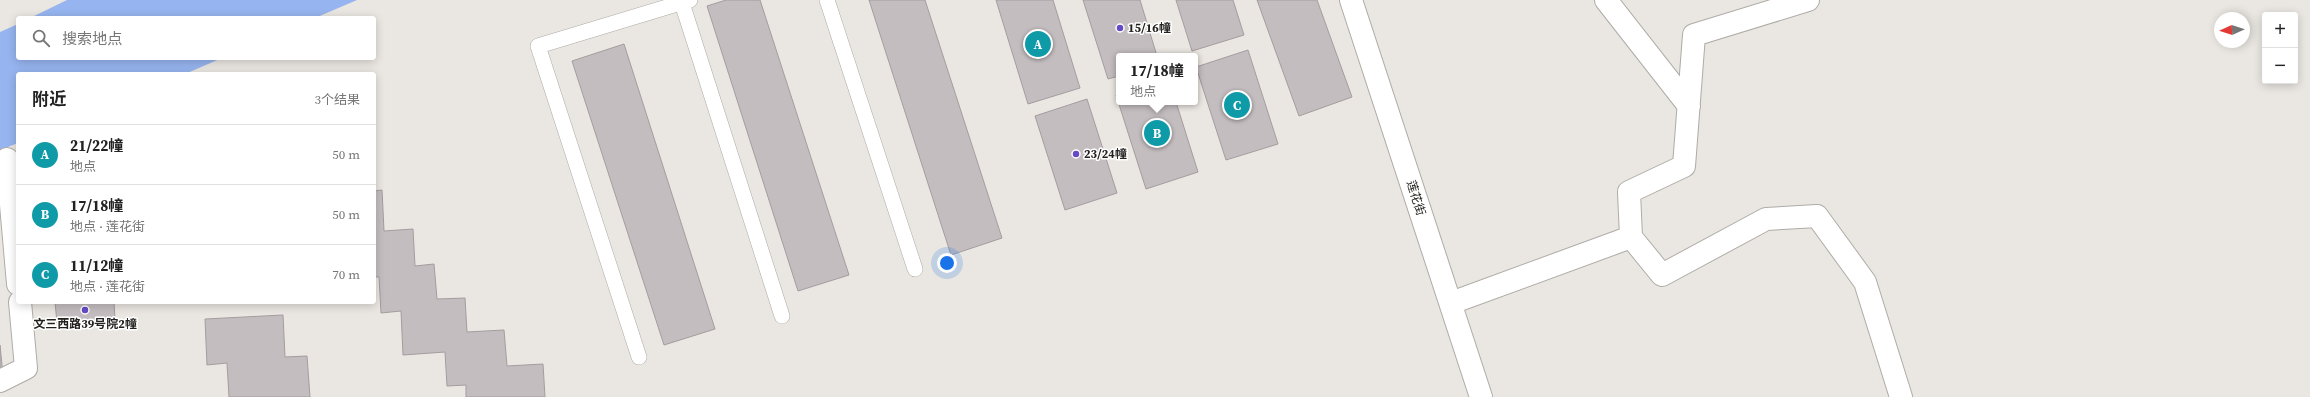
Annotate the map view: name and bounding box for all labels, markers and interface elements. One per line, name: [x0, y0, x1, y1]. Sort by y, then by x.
north arrow: [2214, 12, 2250, 48]
map controls: [2262, 12, 2298, 84]
button: +: [2262, 12, 2298, 48]
search box: [16, 16, 376, 60]
place label: 15/16幢: [1128, 20, 1171, 36]
marker: 15/16幢: [1115, 23, 1125, 33]
icon: search: [30, 27, 52, 49]
text: 搜索地点: [62, 28, 122, 49]
pin: A: [1025, 29, 1051, 59]
button: −: [2262, 48, 2298, 84]
popup: [1116, 53, 1198, 105]
text: 17/18幢: [1130, 60, 1184, 81]
text: 地点: [1130, 83, 1156, 100]
text: 附近: [32, 87, 66, 111]
pin: C: [1224, 90, 1250, 120]
text: 3个结果: [314, 91, 360, 108]
pin: B: [1144, 118, 1170, 148]
text: 21/22幢: [70, 135, 123, 156]
text: A: [41, 146, 49, 163]
text: 50 m: [332, 146, 360, 163]
place label: 23/24幢: [1084, 146, 1127, 162]
marker: 23/24幢: [1071, 149, 1081, 159]
text: 地点: [70, 158, 96, 175]
street label: 莲花街: [1403, 178, 1429, 218]
text: 17/18幢: [70, 195, 123, 216]
text: B: [41, 206, 49, 223]
text: 50 m: [332, 206, 360, 223]
text: 地点 · 莲花街: [70, 218, 145, 235]
your location: [937, 253, 957, 273]
text: 11/12幢: [70, 255, 123, 276]
text: C: [41, 266, 49, 283]
text: 70 m: [332, 266, 360, 283]
text: 地点 · 莲花街: [70, 278, 145, 295]
marker: 文三西路39号院2幢: [80, 305, 90, 315]
place label: 文三西路39号院2幢: [33, 316, 137, 332]

